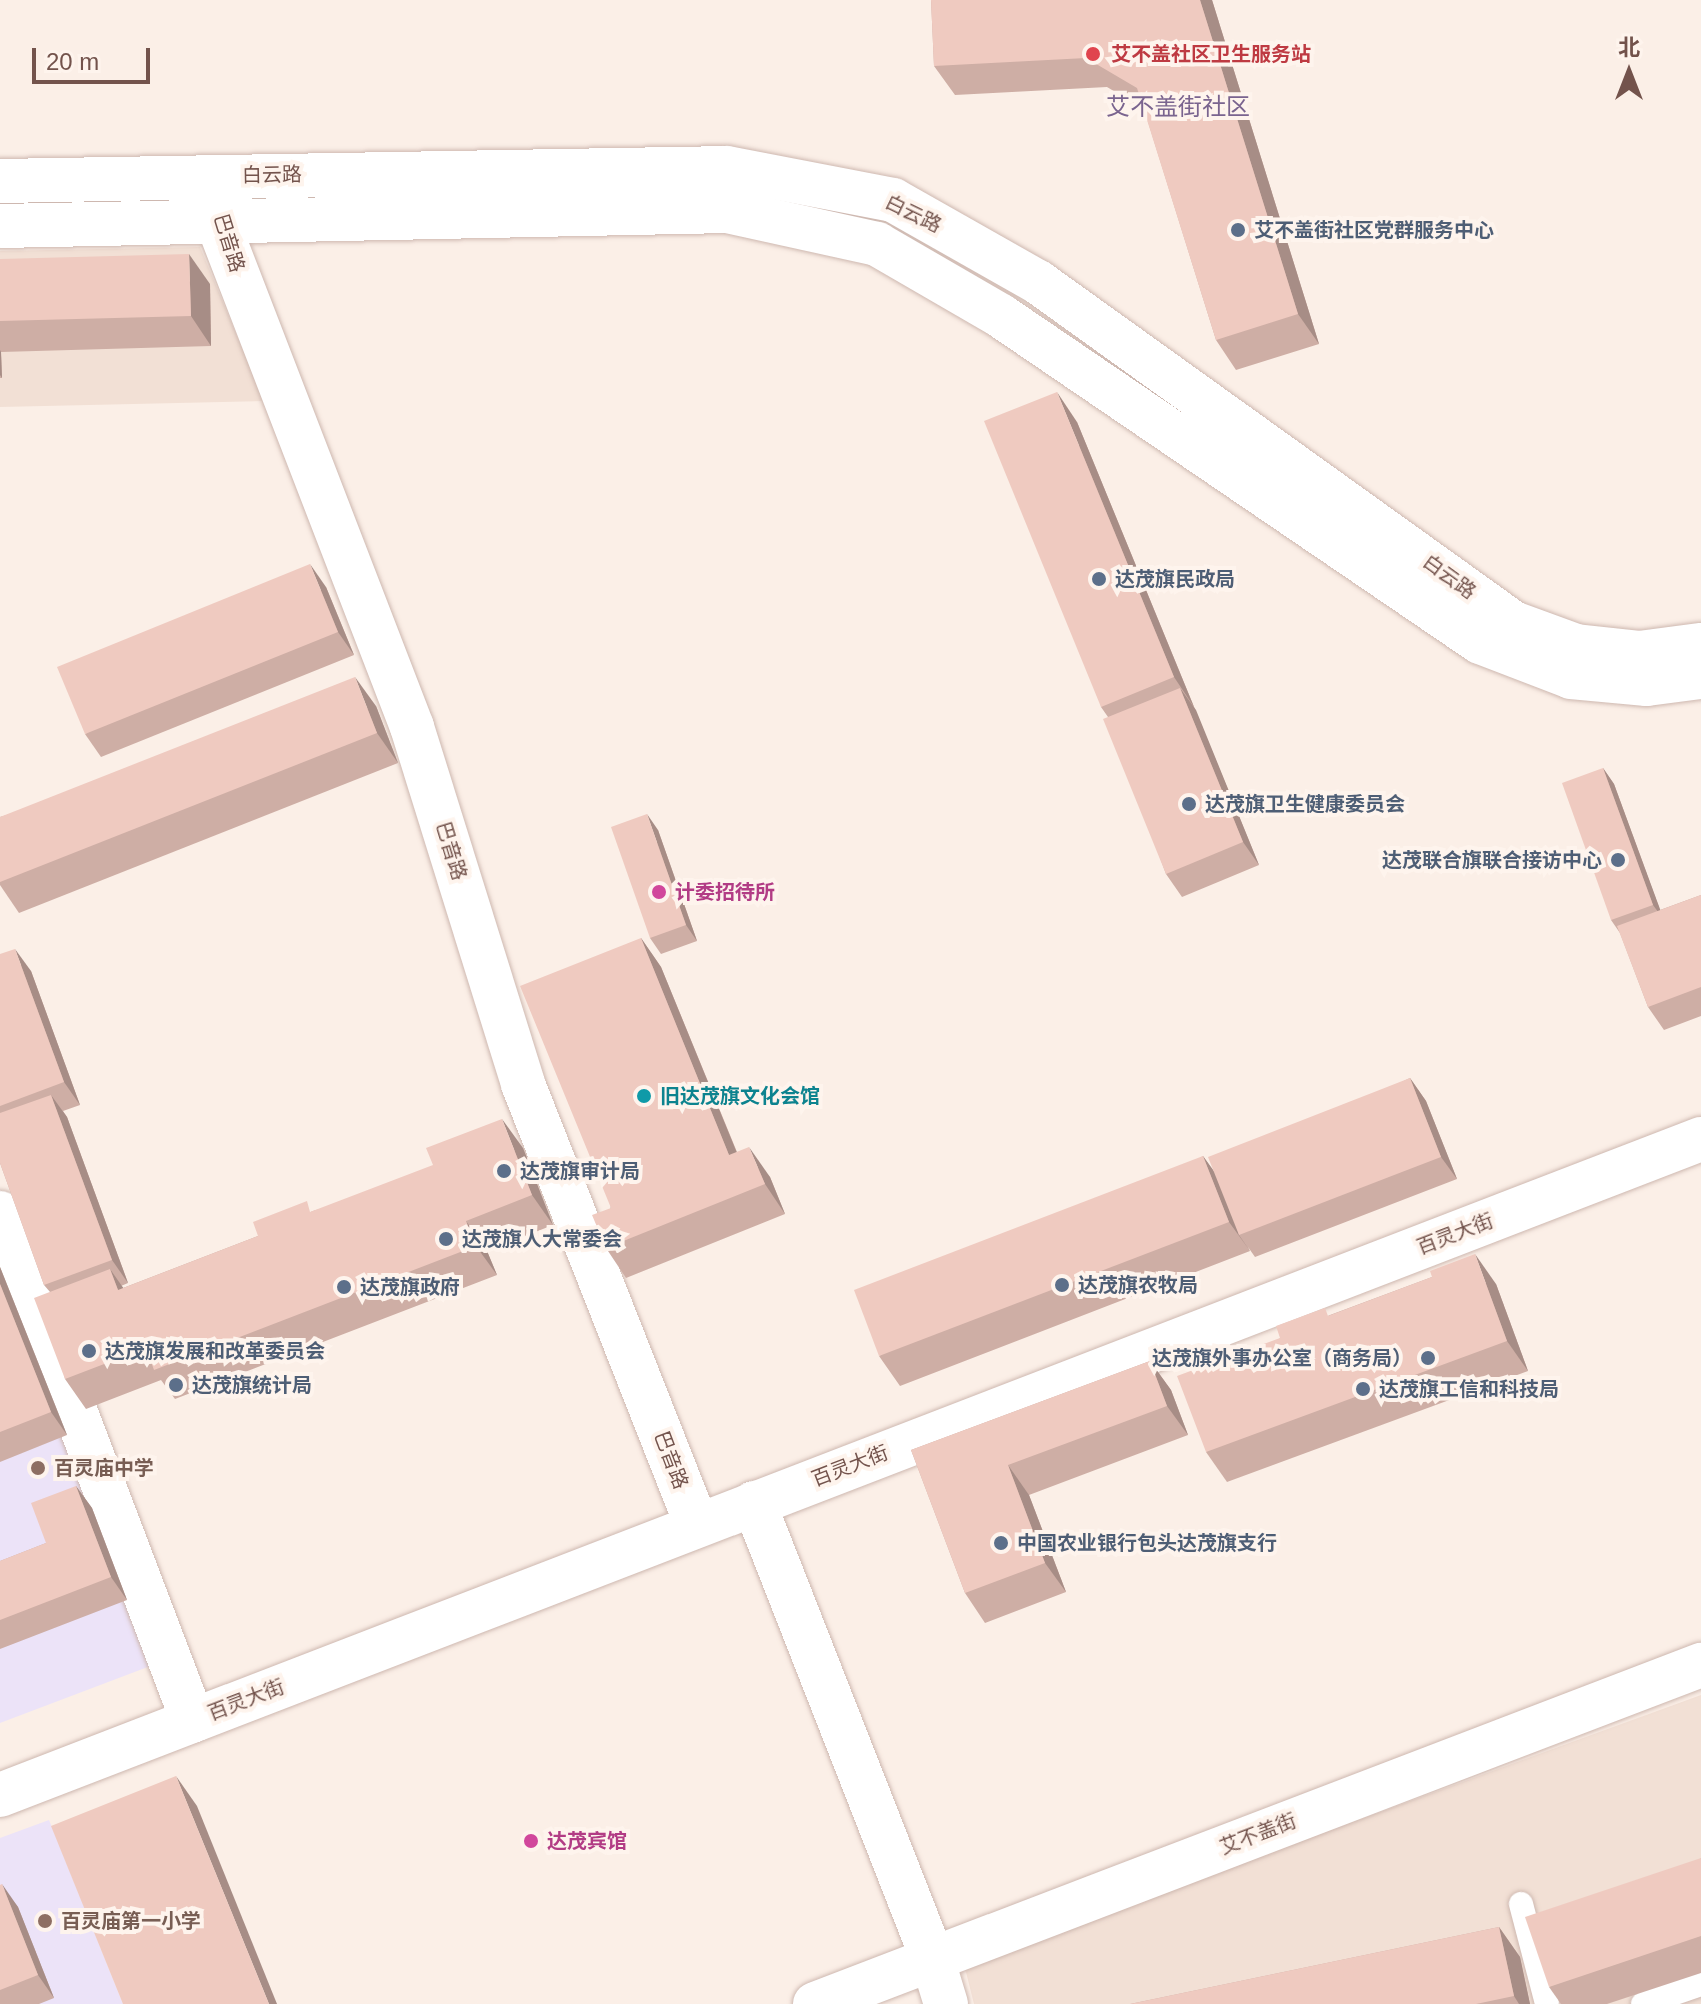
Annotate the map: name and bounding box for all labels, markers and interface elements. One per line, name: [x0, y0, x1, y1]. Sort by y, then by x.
scale bar: [36, 32, 154, 82]
north arrow: [1589, 32, 1669, 112]
text: 北: [1618, 35, 1640, 60]
place label: 艾不盖社区卫生服务站: [1111, 42, 1311, 66]
marker: 艾不盖社区卫生服务站: [1082, 43, 1104, 65]
text: 20 m: [46, 48, 99, 75]
district label: 艾不盖街社区: [1106, 93, 1250, 121]
street label: 白云路: [242, 162, 302, 188]
street label: 白云路: [881, 190, 945, 238]
street label: 巴音路: [209, 211, 249, 275]
place label: 艾不盖街社区党群服务中心: [1254, 218, 1494, 242]
marker: 艾不盖街社区党群服务中心: [1229, 221, 1247, 239]
street label: 白云路: [1418, 550, 1480, 604]
place label: 达茂旗民政局: [1115, 567, 1235, 591]
marker: 达茂旗民政局: [1090, 570, 1108, 588]
place label: 达茂旗卫生健康委员会: [1205, 792, 1405, 816]
marker: 达茂旗卫生健康委员会: [1180, 795, 1198, 813]
street label: 巴音路: [431, 819, 471, 883]
place label: 达茂联合旗联合接访中心: [1382, 848, 1602, 872]
marker: 达茂联合旗联合接访中心: [1609, 851, 1627, 869]
place label: 计委招待所: [675, 880, 775, 904]
marker: 计委招待所: [650, 883, 668, 901]
place label: 旧达茂旗文化会馆: [660, 1084, 820, 1108]
marker: 旧达茂旗文化会馆: [635, 1087, 653, 1105]
place label: 达茂旗审计局: [520, 1159, 640, 1183]
marker: 达茂旗审计局: [495, 1162, 513, 1180]
street label: 百灵大街: [1413, 1208, 1497, 1260]
place label: 达茂旗人大常委会: [462, 1227, 622, 1251]
marker: 达茂旗人大常委会: [437, 1230, 455, 1248]
place label: 达茂旗农牧局: [1078, 1273, 1198, 1297]
place label: 达茂旗政府: [360, 1275, 460, 1299]
marker: 达茂旗农牧局: [1053, 1276, 1071, 1294]
marker: 达茂旗政府: [335, 1278, 353, 1296]
place label: 达茂旗发展和改革委员会: [105, 1339, 325, 1363]
marker: 达茂旗发展和改革委员会: [80, 1342, 98, 1360]
place label: 达茂旗外事办公室（商务局）: [1152, 1346, 1412, 1370]
marker: 达茂旗外事办公室（商务局）: [1419, 1349, 1437, 1367]
place label: 达茂旗统计局: [192, 1373, 312, 1397]
marker: 达茂旗统计局: [167, 1376, 185, 1394]
place label: 达茂旗工信和科技局: [1379, 1377, 1559, 1401]
marker: 达茂旗工信和科技局: [1354, 1380, 1372, 1398]
street label: 巴音路: [649, 1428, 693, 1492]
street label: 百灵大街: [808, 1440, 892, 1492]
place label: 百灵庙中学: [54, 1456, 154, 1480]
marker: 百灵庙中学: [29, 1459, 47, 1477]
place label: 中国农业银行包头达茂旗支行: [1017, 1531, 1277, 1555]
marker: 中国农业银行包头达茂旗支行: [992, 1534, 1010, 1552]
street label: 百灵大街: [204, 1674, 288, 1726]
street label: 艾不盖街: [1216, 1808, 1300, 1860]
place label: 达茂宾馆: [547, 1829, 627, 1853]
marker: 达茂宾馆: [522, 1832, 540, 1850]
place label: 百灵庙第一小学: [61, 1909, 201, 1933]
marker: 百灵庙第一小学: [36, 1912, 54, 1930]

